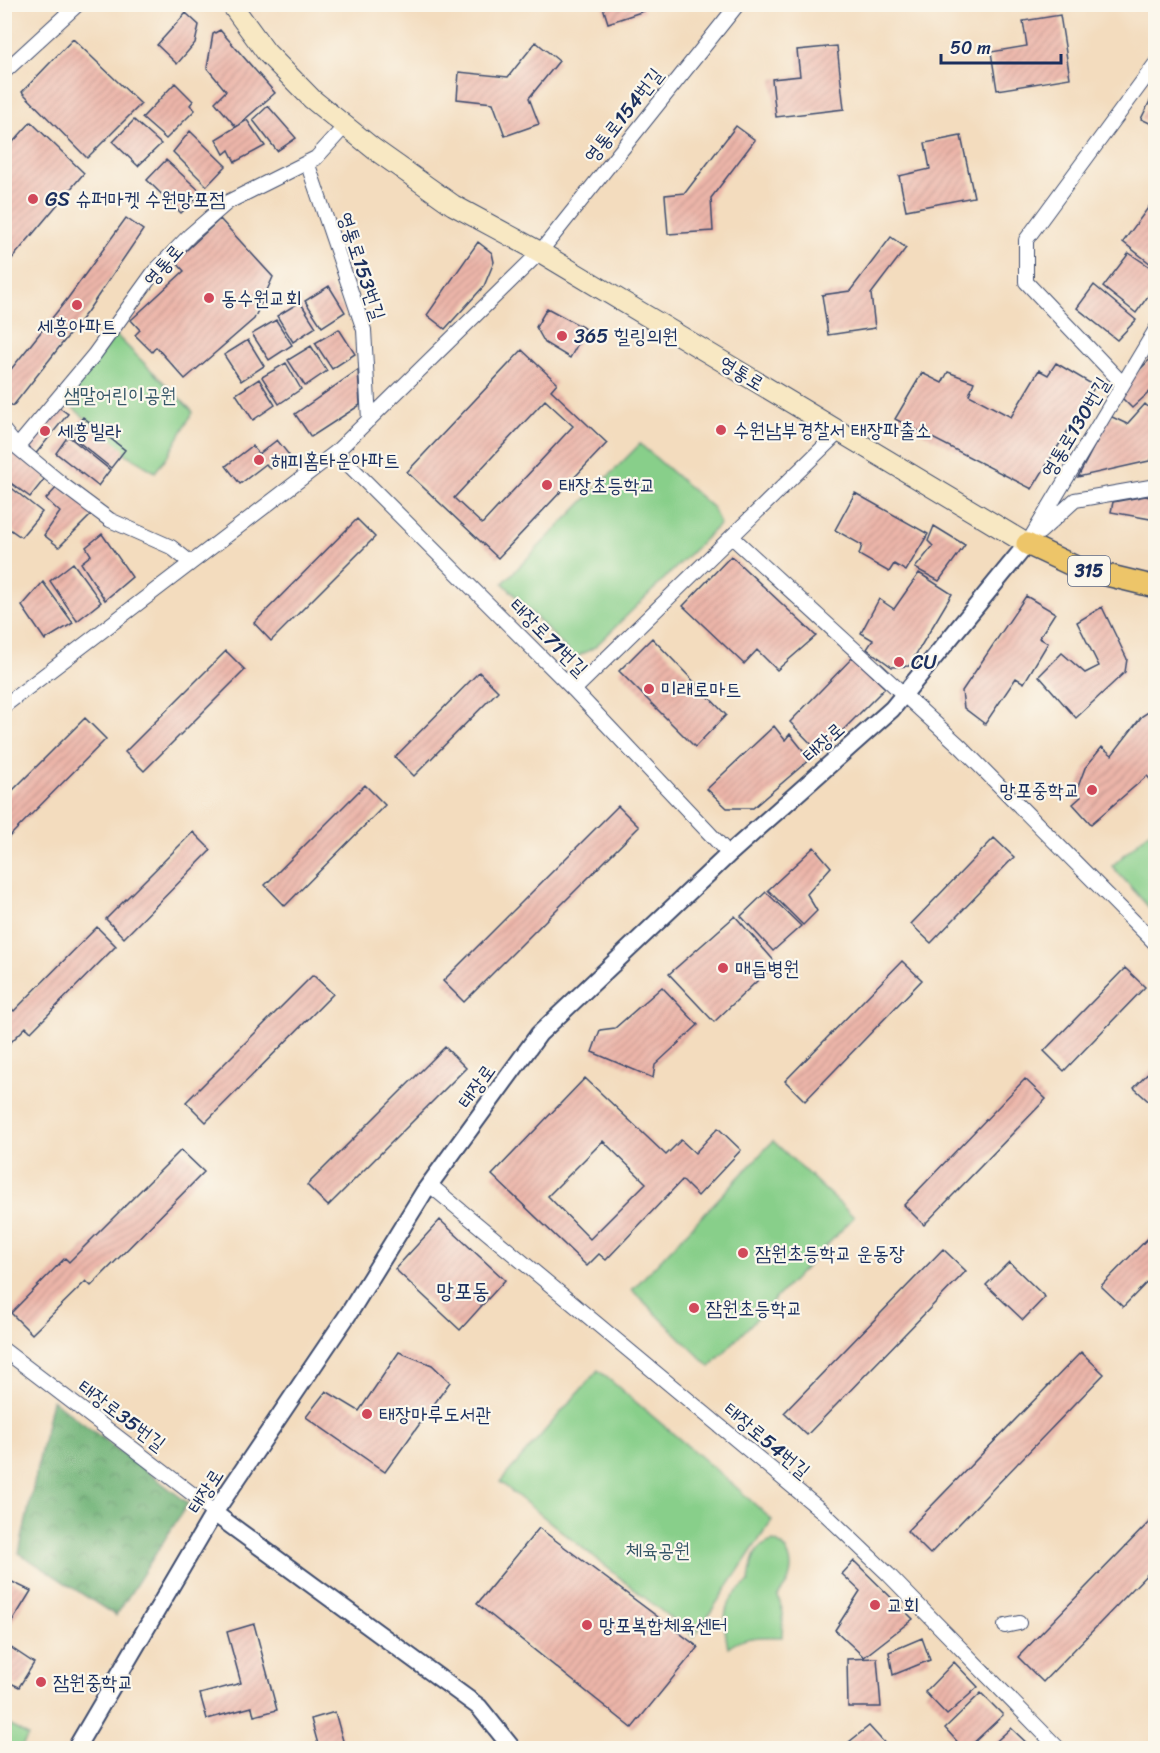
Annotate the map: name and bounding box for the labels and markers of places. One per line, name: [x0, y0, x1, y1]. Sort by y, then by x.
place label: GS 슈퍼마켓 수원망포점: [45, 182, 225, 217]
marker: GS 슈퍼마켓 수원망포점: [26, 192, 40, 206]
place label: 동수원교회: [221, 281, 301, 316]
marker: 동수원교회: [202, 291, 216, 305]
marker: 세흥아파트: [70, 298, 84, 312]
place label: 세흥아파트: [37, 309, 117, 344]
place label: 365 힐링의원: [574, 319, 678, 354]
marker: 365 힐링의원: [555, 329, 569, 343]
place label: 수원남부경찰서 태장파출소: [733, 413, 931, 448]
place label: 세흥빌라: [57, 414, 121, 449]
marker: 수원남부경찰서 태장파출소: [714, 423, 728, 437]
marker: 세흥빌라: [38, 424, 52, 438]
place label: 해피홈타운아파트: [271, 443, 400, 478]
marker: 해피홈타운아파트: [252, 453, 266, 467]
place label: 태장초등학교: [559, 468, 656, 503]
marker: 태장초등학교: [540, 478, 554, 492]
place label: CU: [911, 645, 937, 680]
marker: CU: [892, 655, 906, 669]
place label: 미래로마트: [661, 672, 741, 707]
marker: 미래로마트: [642, 682, 656, 696]
place label: 망포중학교: [1000, 773, 1080, 808]
marker: 망포중학교: [1085, 783, 1099, 797]
place label: 매듭병원: [735, 951, 799, 986]
marker: 매듭병원: [716, 961, 730, 975]
place label: 잠원초등학교 운동장: [755, 1236, 905, 1271]
marker: 잠원초등학교 운동장: [736, 1246, 750, 1260]
place label: 잠원초등학교: [706, 1291, 803, 1326]
marker: 잠원초등학교: [687, 1301, 701, 1315]
place label: 태장마루도서관: [379, 1397, 492, 1432]
marker: 태장마루도서관: [360, 1407, 374, 1421]
place label: 교회: [887, 1588, 919, 1623]
marker: 교회: [868, 1598, 882, 1612]
place label: 망포복합체육센터: [599, 1608, 728, 1643]
marker: 망포복합체육센터: [580, 1618, 594, 1632]
place label: 잠원중학교: [53, 1665, 133, 1700]
marker: 잠원중학교: [34, 1675, 48, 1689]

